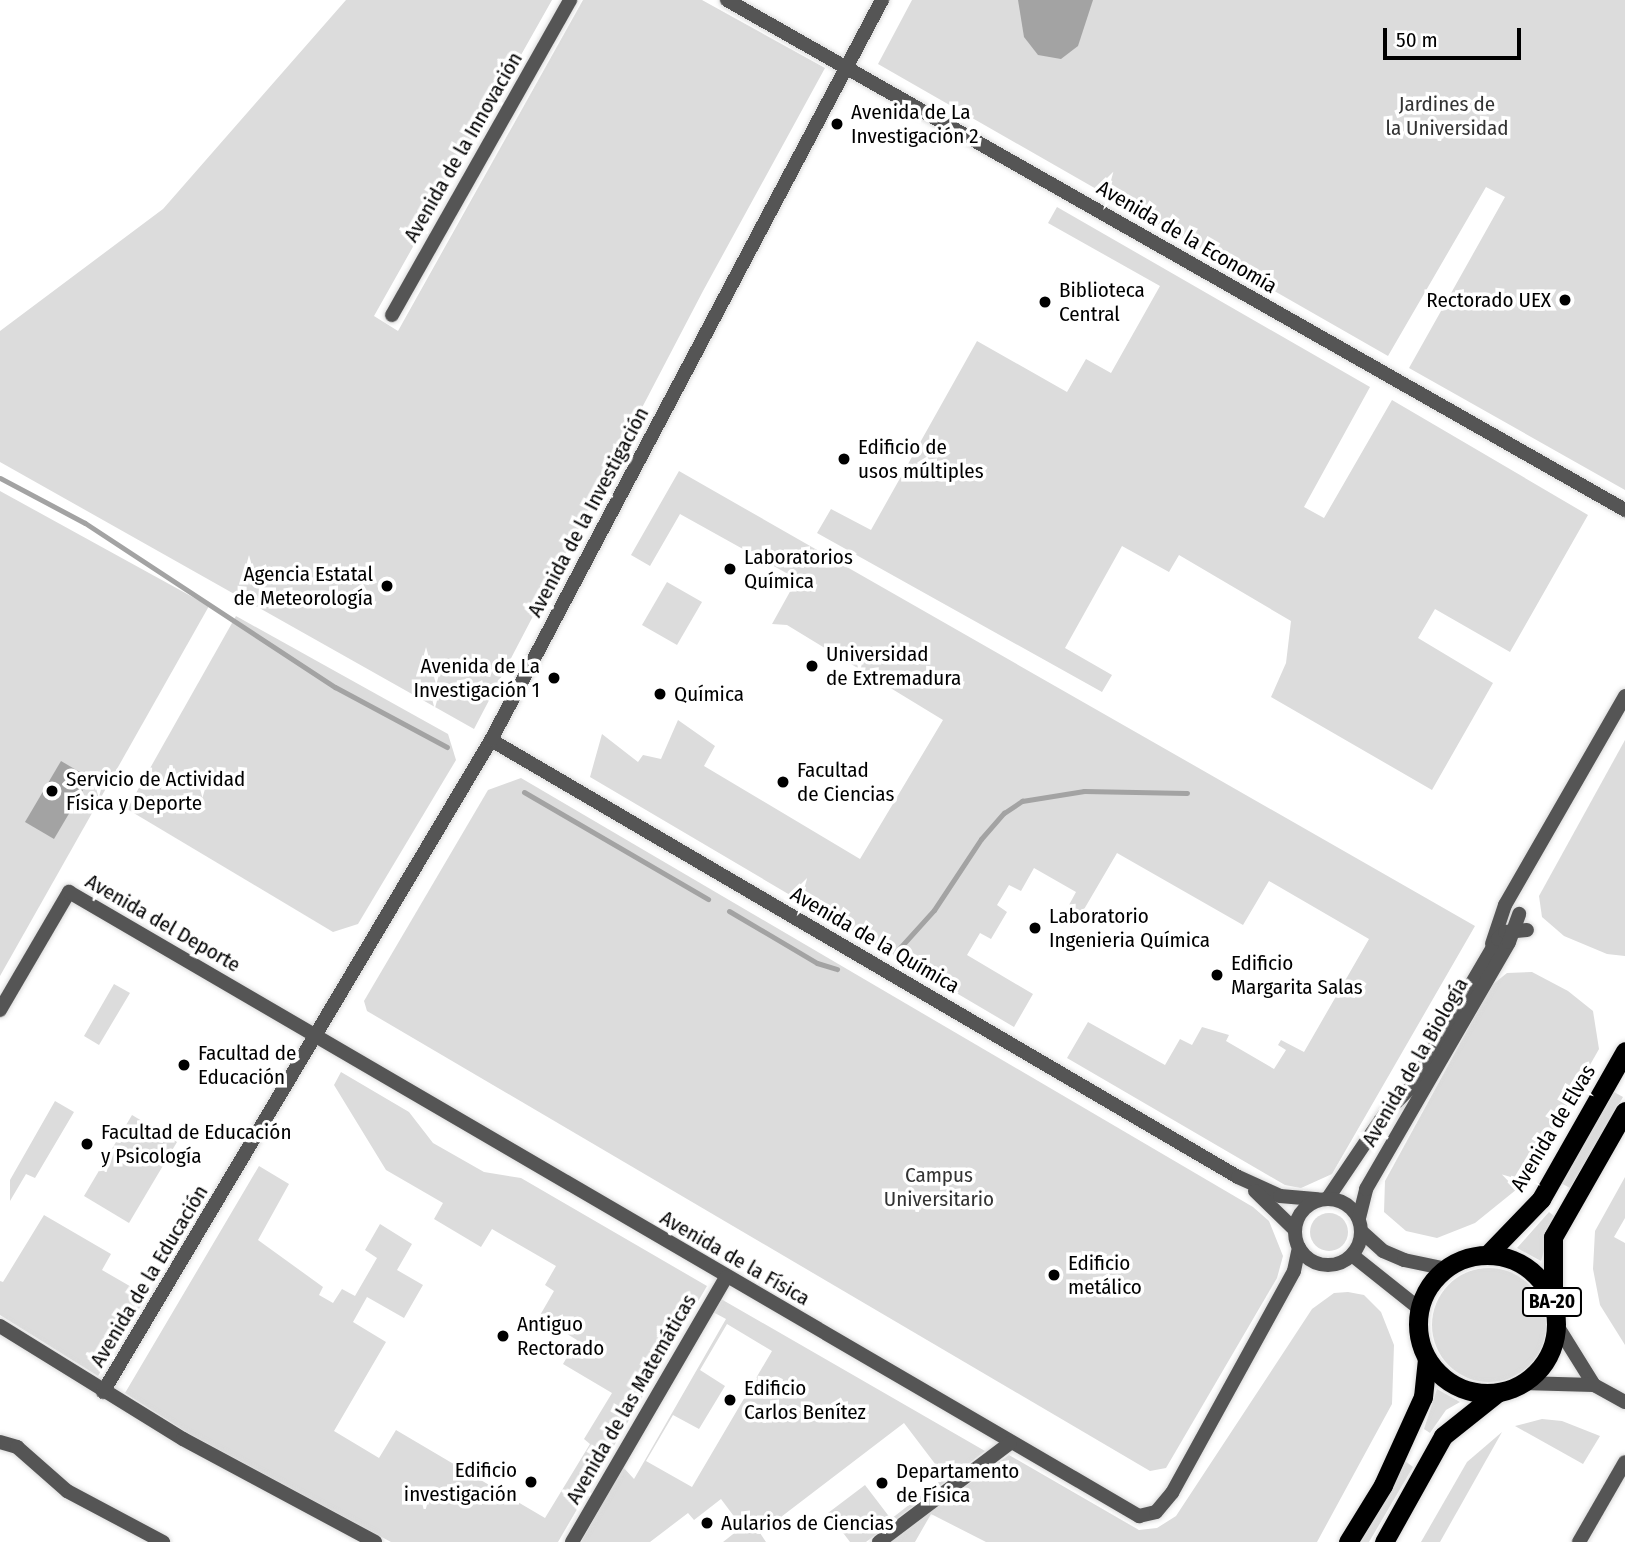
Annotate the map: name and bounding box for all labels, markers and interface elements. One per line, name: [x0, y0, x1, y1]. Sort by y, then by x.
scale bar: [1387, 14, 1525, 58]
text: 50 m: [1396, 27, 1438, 53]
street label: Avenida de la Innovación: [398, 48, 528, 246]
park label: Jardines de la Universidad: [1385, 91, 1509, 141]
place label: Avenida de La Investigación 2: [851, 99, 979, 149]
marker: Avenida de La Investigación 2: [829, 116, 845, 132]
street label: Avenida de la Economía: [1093, 175, 1281, 299]
place label: Biblioteca Central: [1059, 277, 1145, 327]
place label: Rectorado UEX: [1426, 287, 1551, 313]
marker: Rectorado UEX: [1557, 292, 1573, 308]
marker: Biblioteca Central: [1037, 294, 1053, 310]
street label: Avenida de la Investigación: [522, 403, 654, 621]
place label: Edificio de usos múltiples: [858, 434, 984, 484]
marker: Edificio de usos múltiples: [836, 451, 852, 467]
place label: Laboratorios Química: [744, 544, 853, 594]
place label: Agencia Estatal de Meteorología: [233, 561, 373, 611]
marker: Laboratorios Química: [722, 561, 738, 577]
marker: Agencia Estatal de Meteorología: [379, 578, 395, 594]
place label: Universidad de Extremadura: [826, 641, 961, 691]
place label: Avenida de La Investigación 1: [414, 653, 540, 703]
marker: Universidad de Extremadura: [804, 658, 820, 674]
marker: Avenida de La Investigación 1: [546, 670, 562, 686]
place label: Química: [674, 681, 744, 707]
marker: Química: [652, 686, 668, 702]
place label: Facultad de Ciencias: [797, 757, 894, 807]
place label: Servicio de Actividad Física y Deporte: [66, 766, 245, 816]
marker: Facultad de Ciencias: [775, 774, 791, 790]
marker: Servicio de Actividad Física y Deporte: [44, 783, 60, 799]
street label: Avenida del Deporte: [81, 868, 245, 978]
street label: Avenida de la Química: [786, 881, 964, 999]
place label: Laboratorio Ingenieria Química: [1049, 903, 1210, 953]
marker: Laboratorio Ingenieria Química: [1027, 920, 1043, 936]
place label: Edificio Margarita Salas: [1231, 950, 1363, 1000]
marker: Edificio Margarita Salas: [1209, 967, 1225, 983]
street label: Avenida de la Biología: [1356, 973, 1474, 1151]
place label: Facultad de Educación: [198, 1040, 296, 1090]
marker: Facultad de Educación: [176, 1057, 192, 1073]
street label: Avenida de Elvas: [1505, 1060, 1601, 1196]
place label: Facultad de Educación y Psicología: [101, 1119, 291, 1169]
marker: Facultad de Educación y Psicología: [79, 1136, 95, 1152]
park label: Campus Universitario: [884, 1162, 994, 1212]
street label: Avenida de la Educación: [85, 1180, 213, 1372]
street label: Avenida de la Física: [656, 1205, 814, 1311]
place label: Edificio metálico: [1068, 1250, 1142, 1300]
marker: Edificio metálico: [1046, 1267, 1062, 1283]
road number: BA-20: [1520, 1286, 1584, 1318]
street label: Avenida de las Matemáticas: [561, 1290, 701, 1508]
place label: Antiguo Rectorado: [517, 1311, 604, 1361]
marker: Antiguo Rectorado: [495, 1328, 511, 1344]
place label: Edificio Carlos Benítez: [744, 1375, 866, 1425]
marker: Edificio Carlos Benítez: [722, 1392, 738, 1408]
place label: Edificio investigación: [404, 1457, 517, 1507]
place label: Departamento de Física: [896, 1458, 1019, 1508]
marker: Edificio investigación: [523, 1474, 539, 1490]
marker: Departamento de Física: [874, 1475, 890, 1491]
place label: Aularios de Ciencias: [721, 1510, 894, 1536]
marker: Aularios de Ciencias: [699, 1515, 715, 1531]

